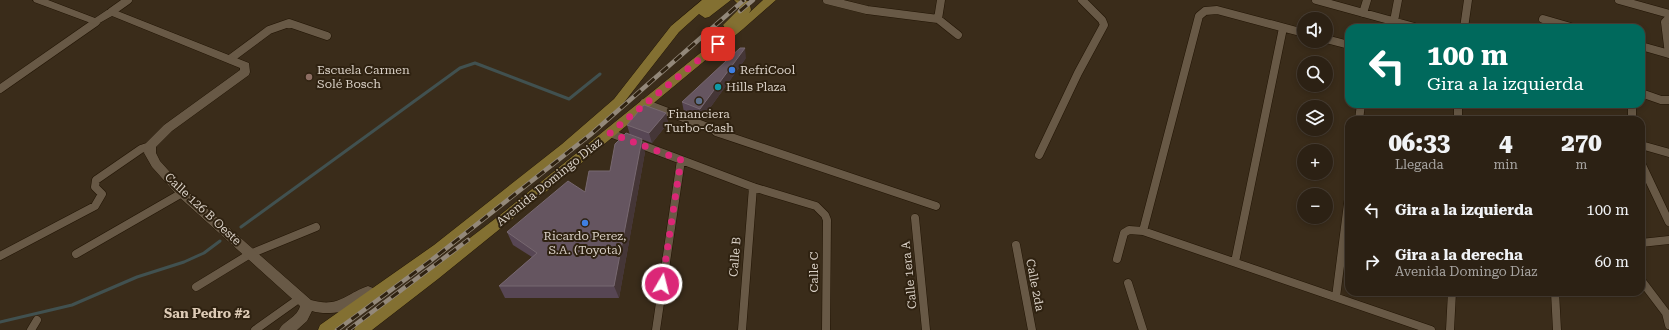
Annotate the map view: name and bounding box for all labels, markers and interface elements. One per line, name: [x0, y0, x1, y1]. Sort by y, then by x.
map controls: [1297, 12, 1333, 224]
button: sound: [1297, 12, 1333, 48]
pin: [701, 27, 735, 61]
icon: arrive: [707, 33, 729, 55]
text: 100 m: [1427, 39, 1508, 72]
icon: left: [1361, 40, 1413, 92]
button: search: [1297, 56, 1333, 92]
place label: Escuela Carmen Solé Bosch: [317, 63, 410, 91]
place label: RefriCool: [740, 63, 795, 77]
marker: RefriCool: [727, 65, 737, 75]
marker: Escuela Carmen Solé Bosch: [304, 72, 314, 82]
text: Gira a la izquierda: [1427, 73, 1583, 94]
place label: Hills Plaza: [726, 80, 786, 94]
marker: Hills Plaza: [713, 82, 723, 92]
marker: Financiera Turbo-Cash: [694, 96, 704, 106]
button: layers: [1297, 100, 1333, 136]
place label: Financiera Turbo-Cash: [664, 107, 734, 135]
text: 06:33: [1388, 129, 1450, 157]
text: 4: [1499, 129, 1512, 157]
text: 270: [1561, 129, 1602, 157]
street label: Avenida Domingo Díaz: [493, 135, 605, 229]
button: +: [1297, 144, 1333, 180]
text: Llegada: [1395, 157, 1444, 172]
text: min: [1493, 157, 1518, 172]
text: m: [1575, 157, 1587, 172]
street label: Calle 126 B Oeste: [162, 170, 244, 248]
button: −: [1297, 188, 1333, 224]
icon: left: [1361, 199, 1383, 221]
text: Gira a la izquierda: [1395, 201, 1533, 219]
text: 100 m: [1586, 201, 1629, 219]
marker: Ricardo Perez, S.A. (Toyota): [580, 218, 590, 228]
place label: Ricardo Perez, S.A. (Toyota): [544, 229, 626, 257]
street label: Calle B: [726, 236, 744, 278]
street label: Calle 1era A: [898, 240, 920, 310]
text: Gira a la derecha: [1395, 246, 1523, 264]
street label: Calle C: [807, 251, 821, 292]
icon: right: [1361, 251, 1383, 273]
text: 60 m: [1595, 253, 1629, 271]
street label: Calle 2da: [1023, 258, 1047, 313]
position arrow: [641, 263, 683, 305]
text: Avenida Domingo Díaz: [1395, 264, 1537, 279]
district label: San Pedro #2: [164, 306, 250, 321]

